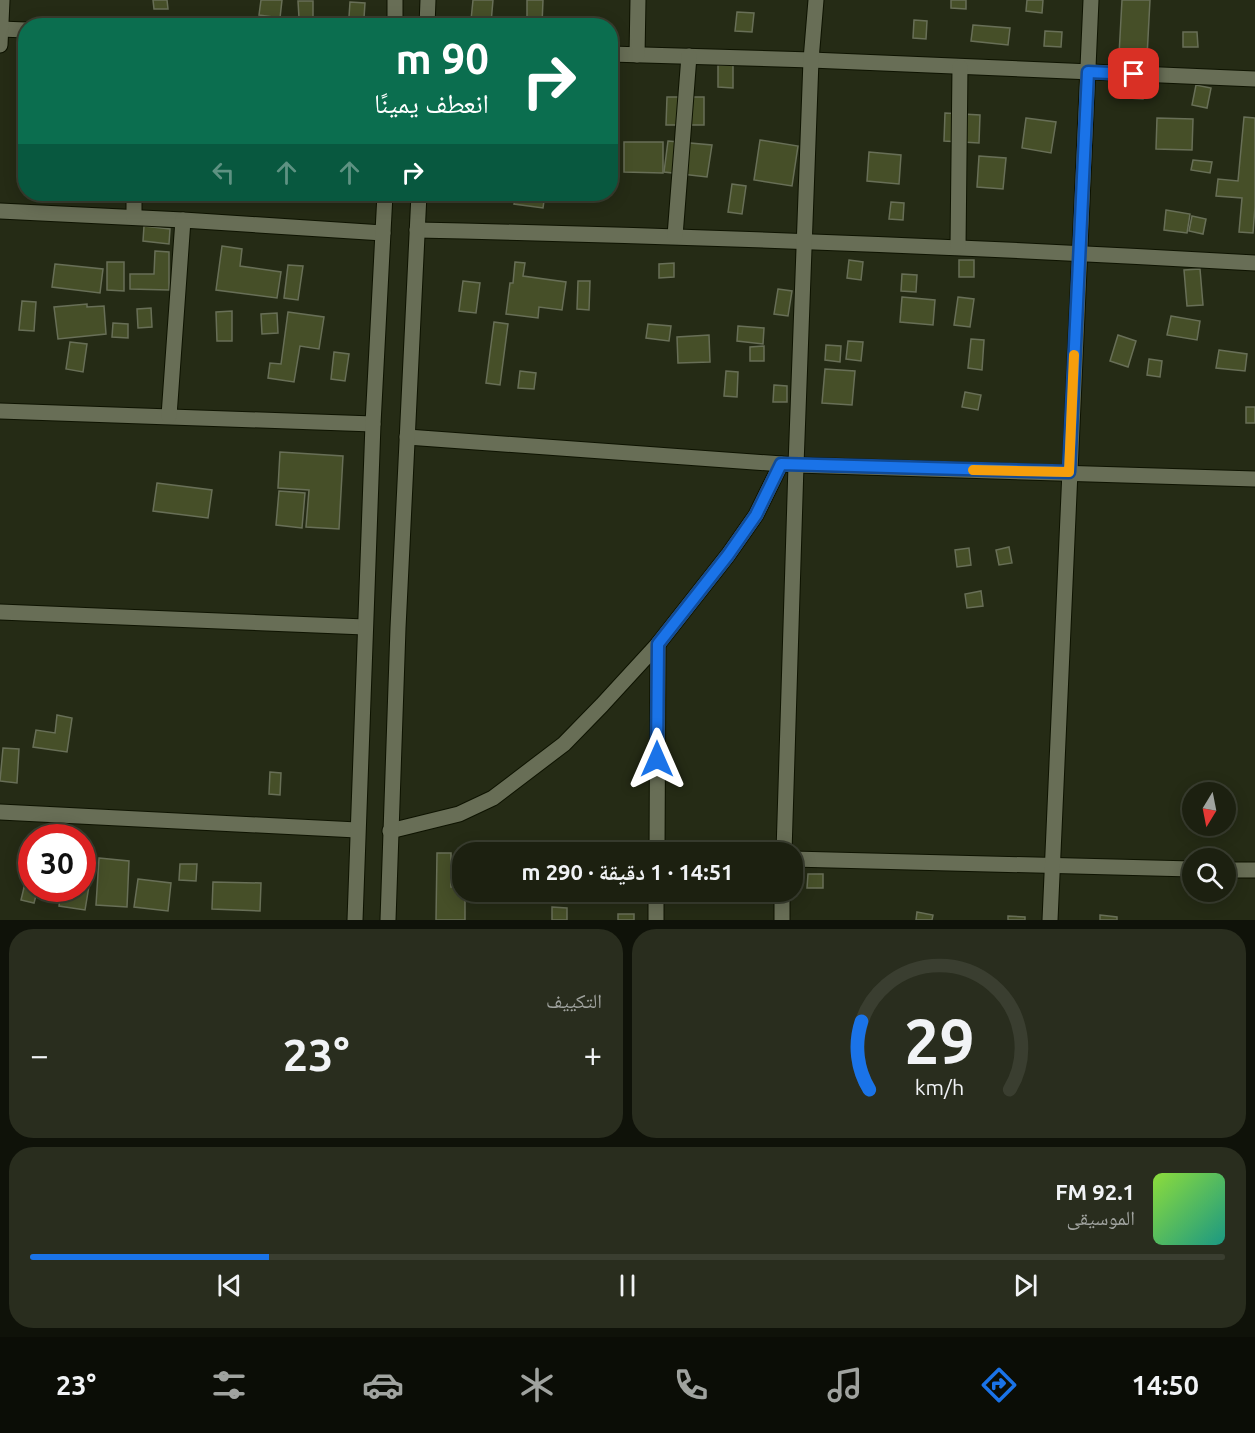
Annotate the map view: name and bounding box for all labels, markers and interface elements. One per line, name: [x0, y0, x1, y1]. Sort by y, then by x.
text: 90 m: [395, 35, 489, 82]
icon: right: [510, 42, 588, 120]
pin: [1108, 48, 1159, 99]
icon: arrive: [1117, 57, 1150, 90]
text: انعطف يمينًا: [374, 88, 489, 118]
icon: left: [207, 156, 240, 189]
icon: ahead: [270, 156, 303, 189]
icon: ahead: [333, 156, 366, 189]
icon: right: [396, 156, 429, 189]
position arrow: [625, 727, 689, 791]
north arrow: [1182, 782, 1236, 836]
map controls: [1182, 782, 1236, 902]
speed limit sign: 30: [18, 824, 96, 902]
button: search: [1182, 848, 1236, 902]
text: 14:51 · 1 دقيقة · 290 m: [522, 859, 734, 884]
text: التكييف: [546, 989, 602, 1012]
text: 29: [904, 1006, 974, 1076]
text: 23°: [283, 1029, 349, 1080]
text: −: [30, 1036, 49, 1073]
text: +: [583, 1036, 602, 1073]
text: km/h: [914, 1076, 964, 1100]
text: 92.1 FM: [1055, 1179, 1135, 1204]
text: الموسيقى: [1067, 1206, 1135, 1229]
icon: previous: [213, 1269, 246, 1302]
icon: pause: [611, 1269, 644, 1302]
icon: next: [1009, 1269, 1042, 1302]
icon: filters: [208, 1364, 250, 1406]
icon: car: [362, 1364, 404, 1406]
icon: climate: [516, 1364, 558, 1406]
icon: phone: [670, 1364, 712, 1406]
icon: music: [824, 1364, 866, 1406]
icon: directions: [978, 1364, 1020, 1406]
text: 23°: [56, 1370, 96, 1400]
text: 14:50: [1131, 1370, 1199, 1400]

